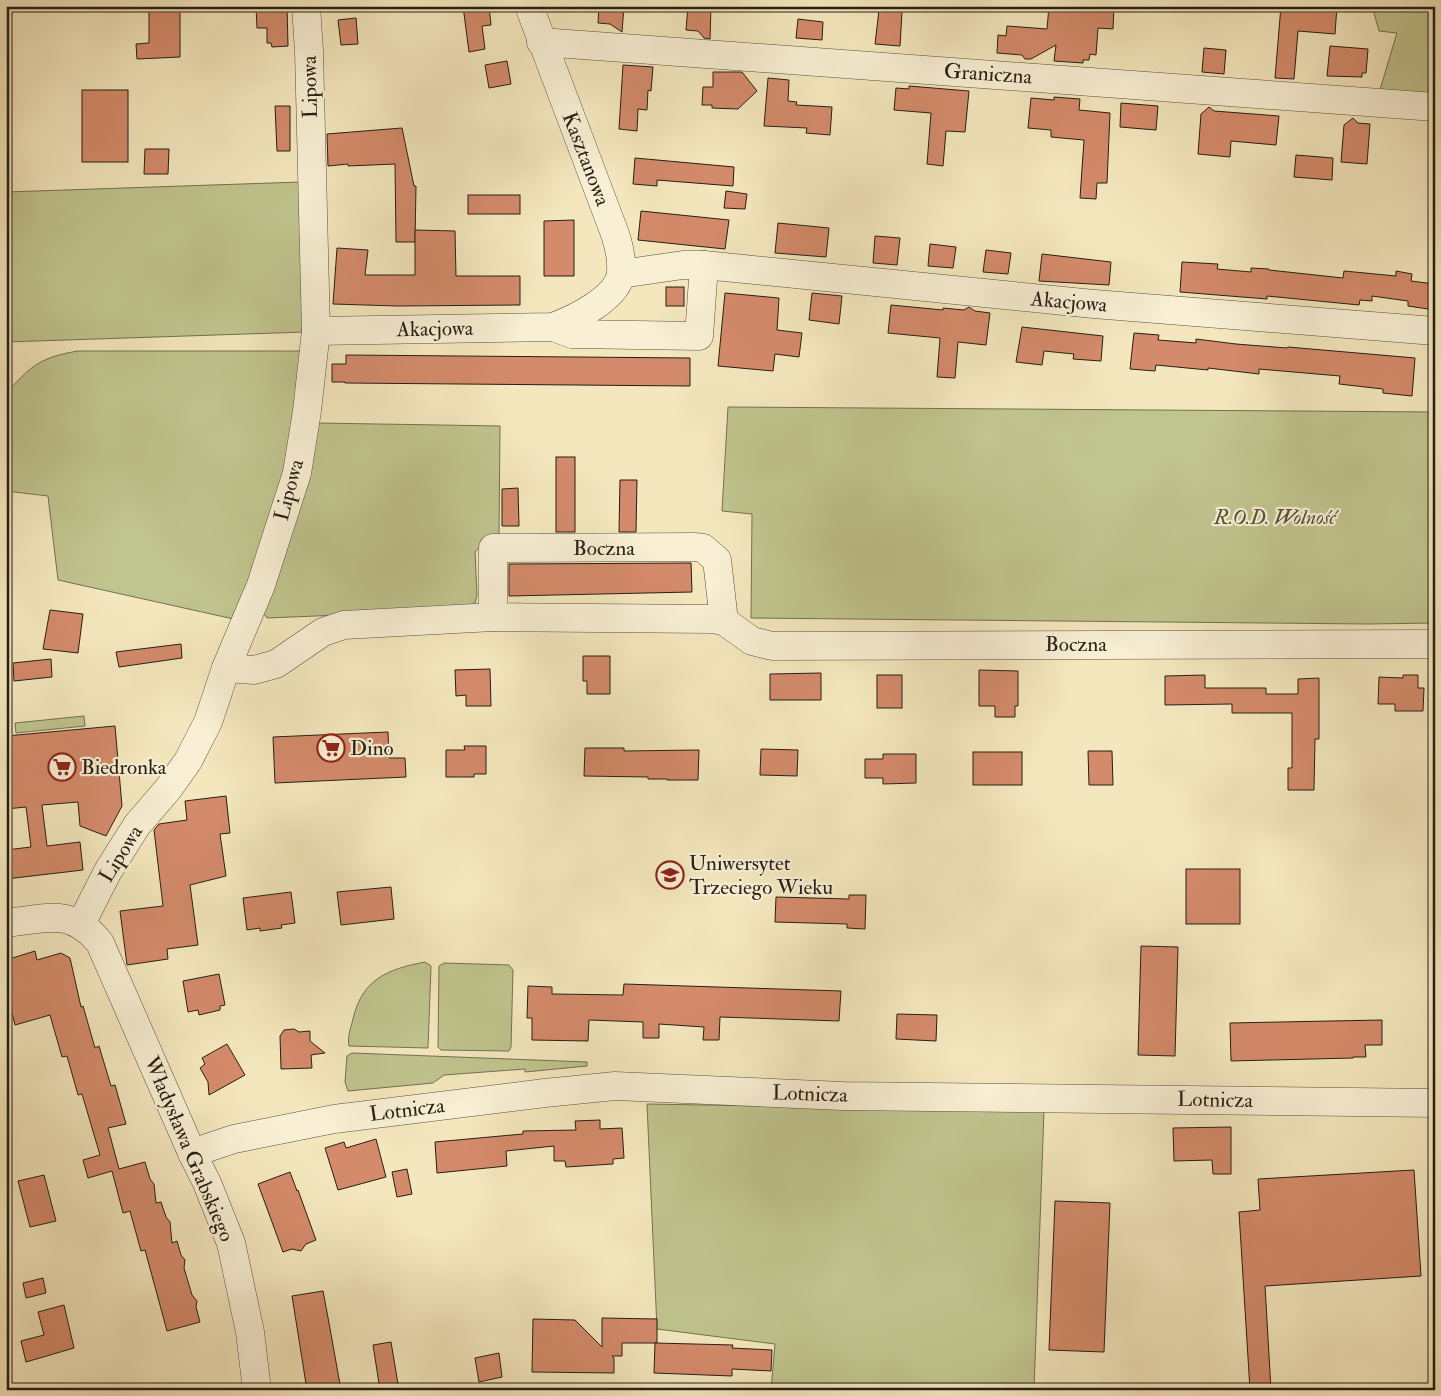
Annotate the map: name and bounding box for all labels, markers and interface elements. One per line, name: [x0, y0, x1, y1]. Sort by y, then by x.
street label: Lipowa: [296, 55, 324, 119]
street label: Graniczna: [943, 57, 1033, 91]
street label: Kasztanowa: [556, 108, 616, 210]
street label: Akacjowa: [1029, 285, 1109, 319]
street label: Akacjowa: [395, 315, 474, 343]
street label: Lipowa: [268, 456, 310, 524]
park label: R.O.D. Wolność: [1213, 504, 1339, 531]
street label: Boczna: [573, 535, 635, 562]
street label: Boczna: [1045, 631, 1107, 658]
supermarket icon: Dino: [316, 733, 346, 763]
place label: Dino: [350, 735, 394, 762]
supermarket icon: Biedronka: [47, 752, 77, 782]
place label: Biedronka: [81, 754, 167, 781]
street label: Lipowa: [93, 820, 149, 888]
place label: Uniwersytet Trzeciego Wieku: [689, 850, 833, 901]
school or university icon: Uniwersytet Trzeciego Wieku: [655, 860, 685, 890]
street label: Władysława Grabskiego: [137, 1051, 240, 1246]
street label: Lotnicza: [772, 1079, 849, 1109]
street label: Lotnicza: [1177, 1086, 1253, 1114]
street label: Lotnicza: [368, 1092, 447, 1128]

